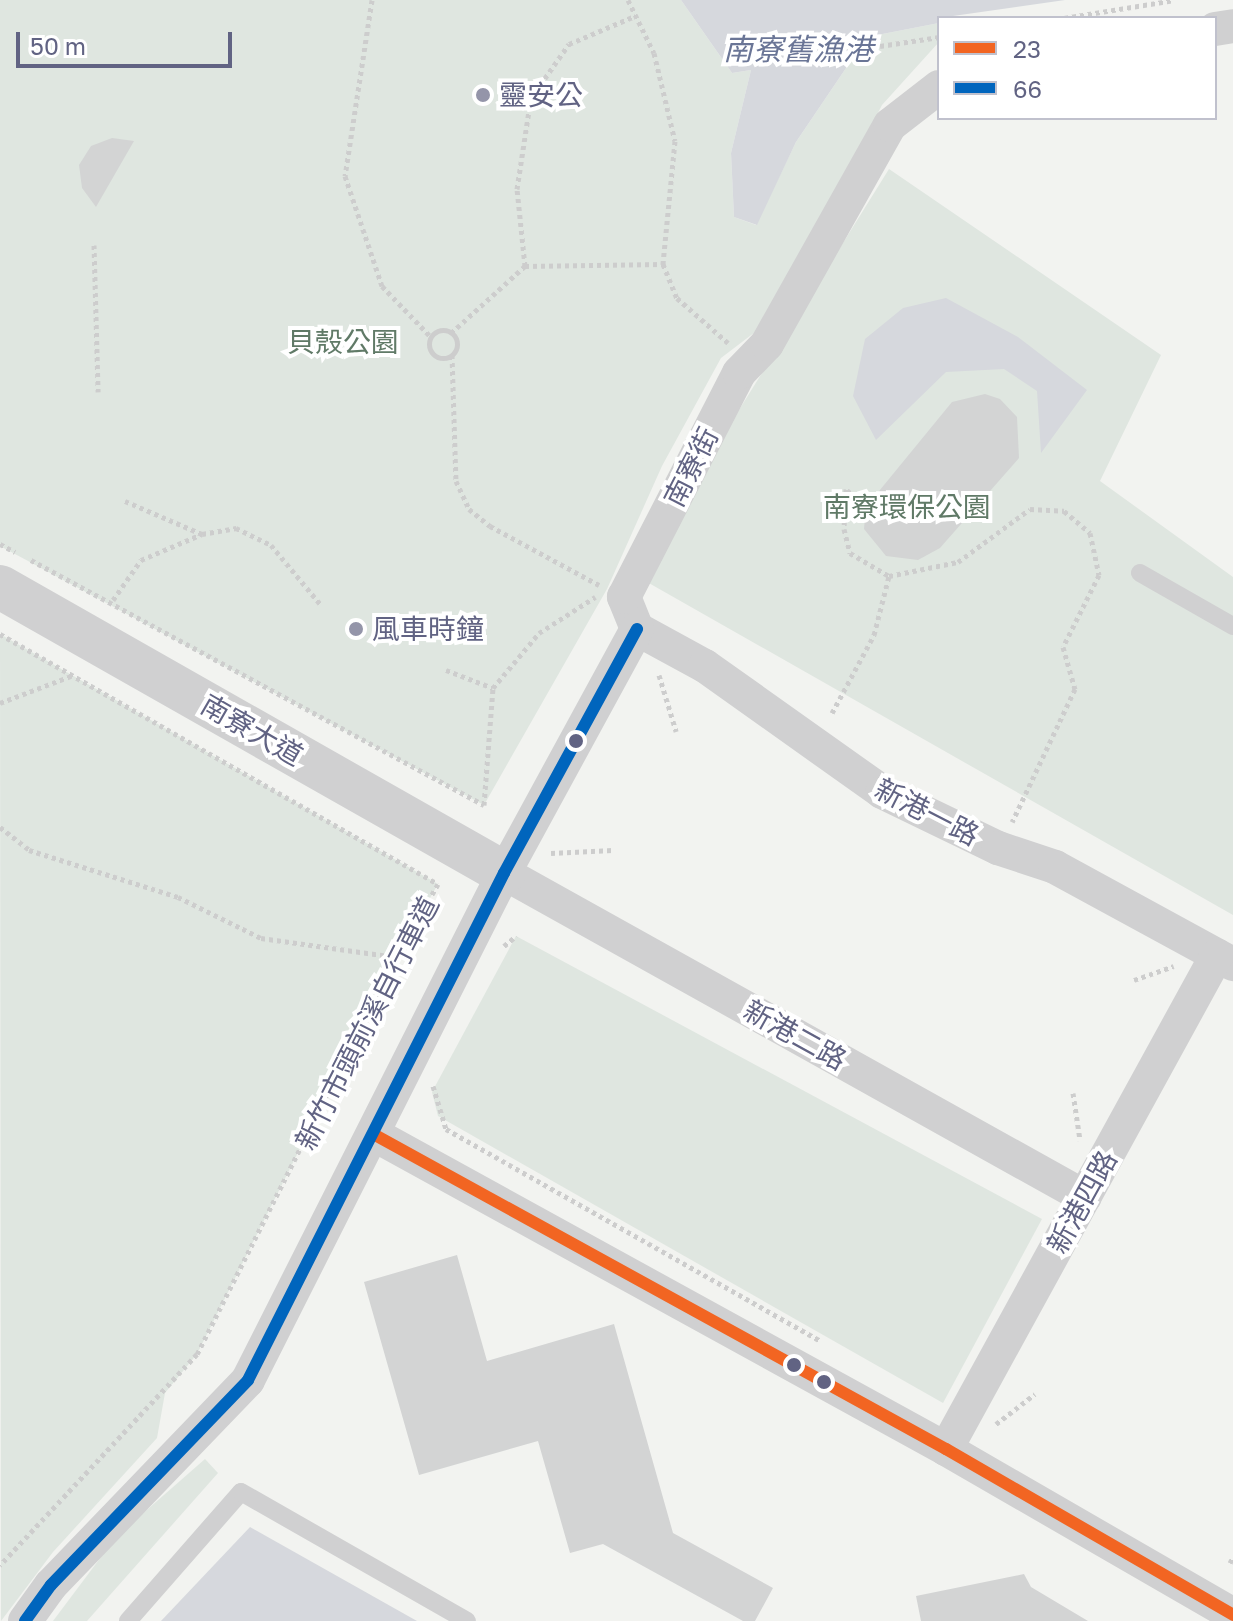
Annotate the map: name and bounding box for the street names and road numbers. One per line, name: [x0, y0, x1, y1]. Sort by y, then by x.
street label: 南寮街: [657, 422, 725, 512]
street label: 南寮大道: [195, 687, 309, 773]
street label: 新港一路: [869, 772, 985, 852]
street label: 新竹市頭前溪自行車道: [288, 891, 446, 1155]
street label: 新港二路: [738, 993, 852, 1077]
street label: 新港四路: [1040, 1145, 1124, 1259]

